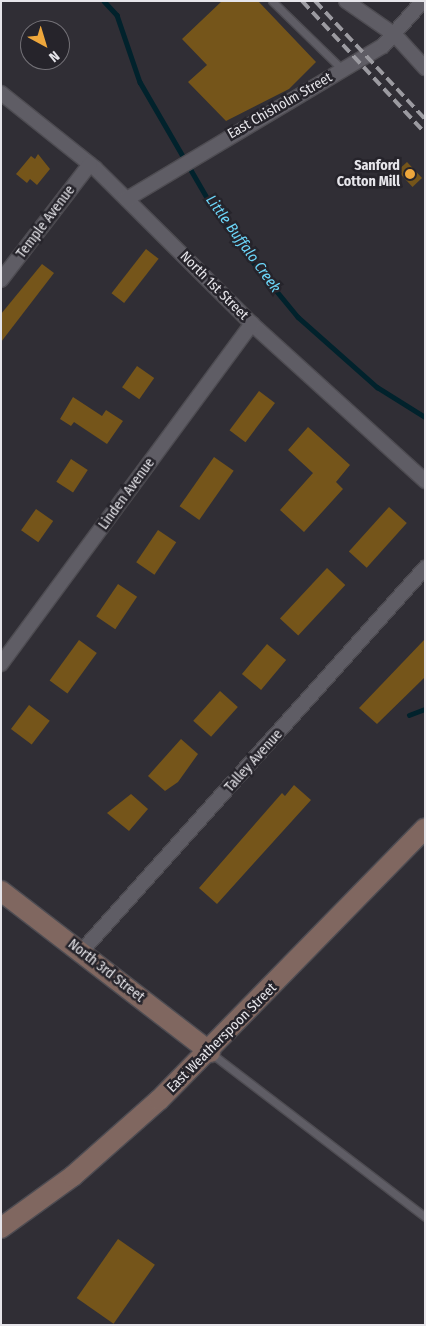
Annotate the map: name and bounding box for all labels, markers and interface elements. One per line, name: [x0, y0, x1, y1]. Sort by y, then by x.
north arrow: [20, 20, 70, 70]
text: N: [46, 47, 63, 66]
street label: East Chisholm Street: [225, 69, 335, 143]
place label: Sanford Cotton Mill: [337, 158, 400, 190]
marker: Sanford Cotton Mill: [404, 168, 416, 180]
street label: Temple Avenue: [13, 182, 79, 262]
water label: Little Buffalo Creek: [202, 192, 284, 296]
street label: North 1st Street: [176, 248, 252, 324]
street label: Linden Avenue: [95, 455, 159, 533]
street label: Talley Avenue: [222, 726, 286, 796]
street label: North 3rd Street: [65, 936, 147, 1006]
street label: East Weatherspoon Street: [164, 980, 280, 1096]

